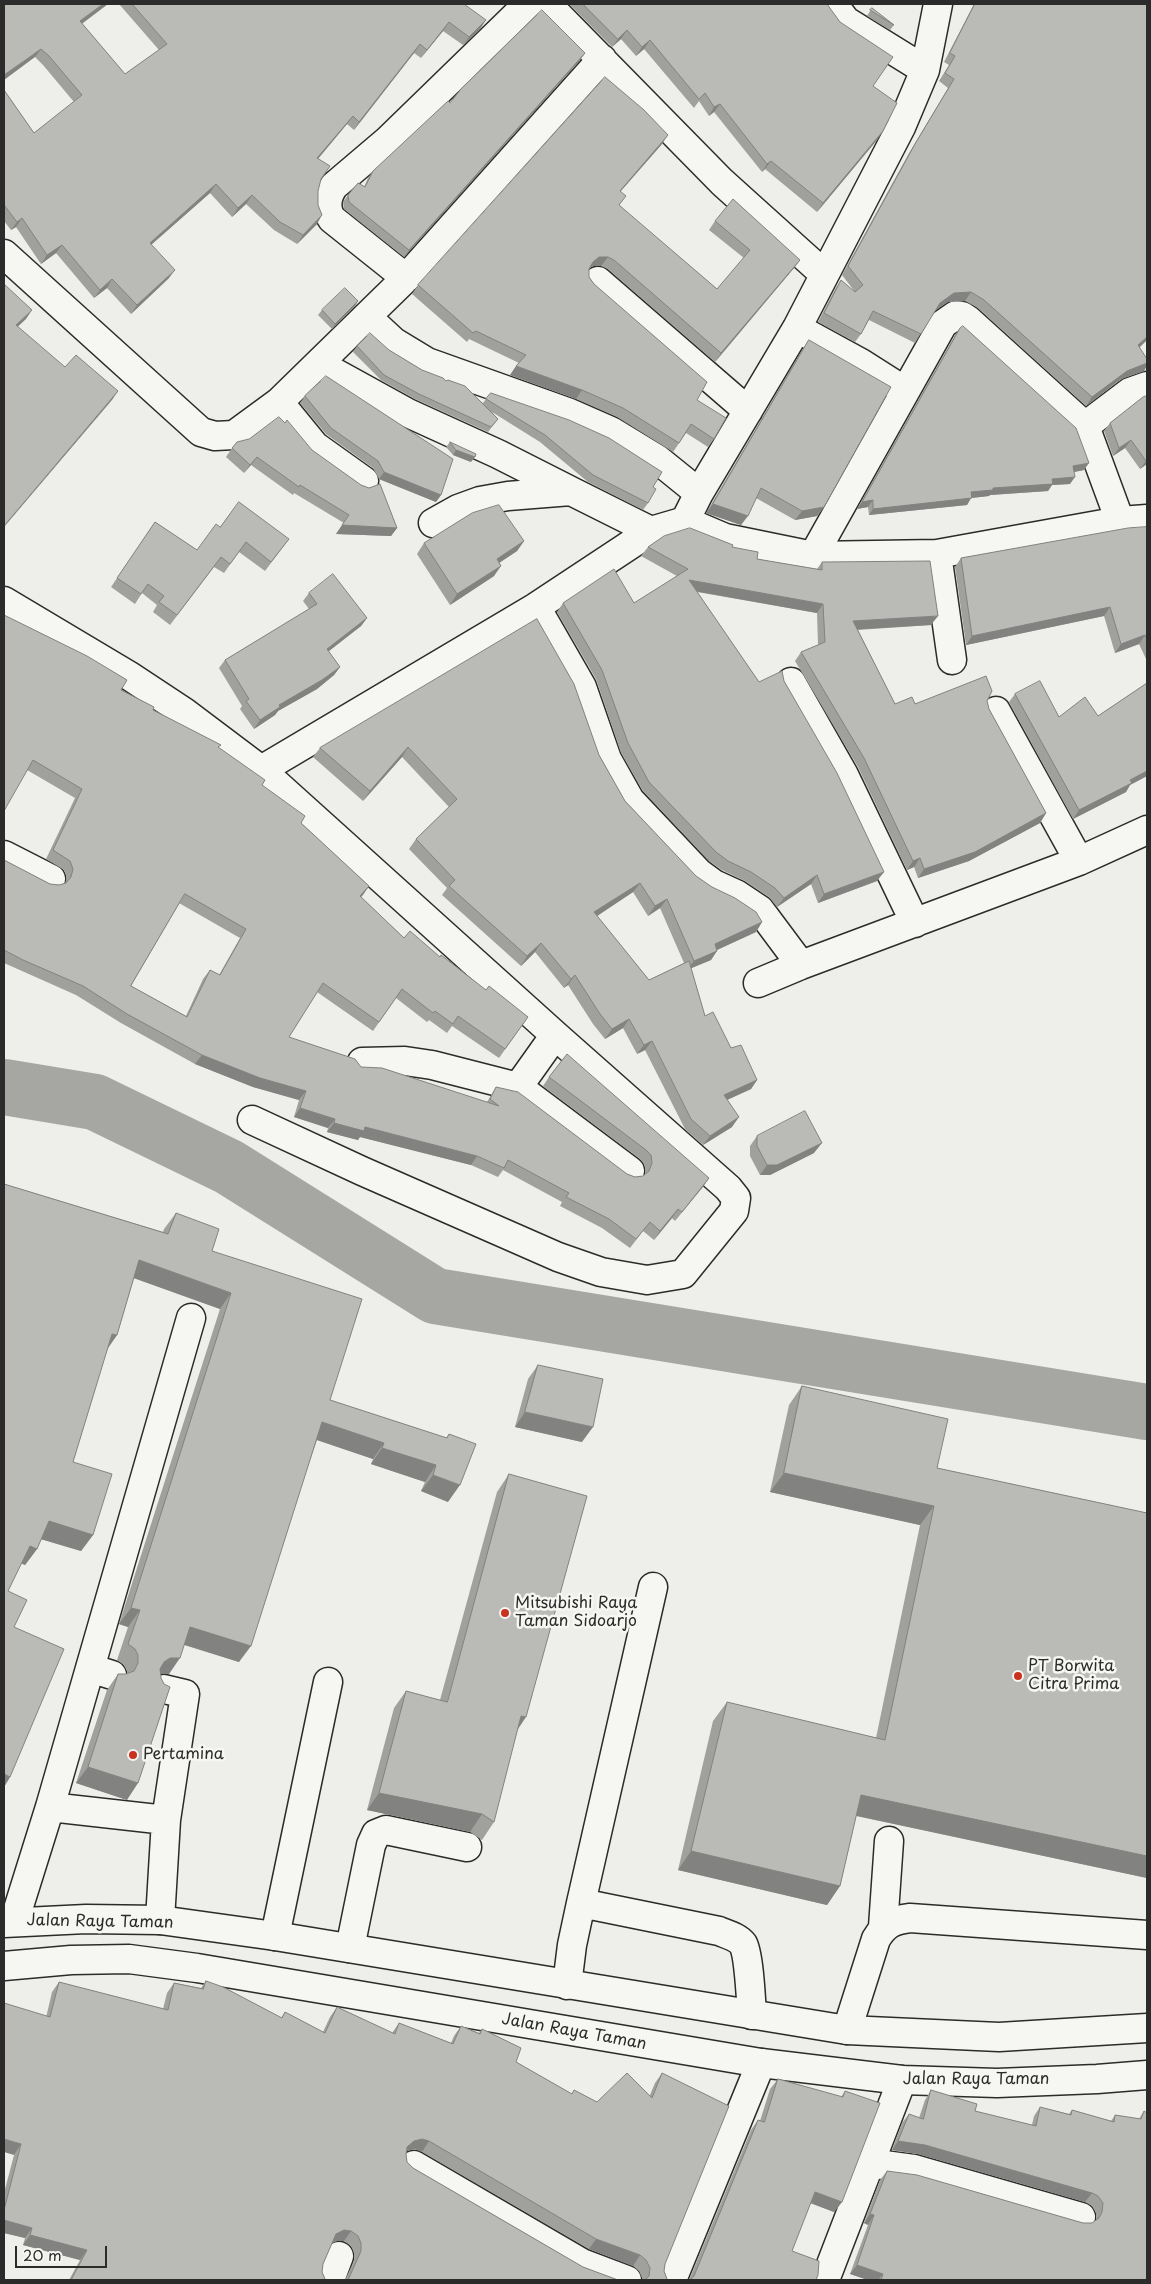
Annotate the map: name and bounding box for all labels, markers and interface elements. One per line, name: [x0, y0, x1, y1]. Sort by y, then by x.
place label: Mitsubishi Raya Taman Sidoarjo: [515, 1594, 637, 1632]
marker: Mitsubishi Raya Taman Sidoarjo: [499, 1607, 511, 1619]
place label: PT Borwita Citra Prima: [1028, 1657, 1119, 1695]
marker: PT Borwita Citra Prima: [1012, 1670, 1024, 1682]
place label: Pertamina: [143, 1745, 224, 1765]
marker: Pertamina: [127, 1749, 139, 1761]
street label: Jalan Raya Taman: [26, 1911, 174, 1933]
street label: Jalan Raya Taman: [500, 2010, 648, 2054]
street label: Jalan Raya Taman: [903, 2070, 1049, 2090]
scale bar: [18, 2236, 110, 2268]
text: 20 m: [23, 2243, 62, 2266]

